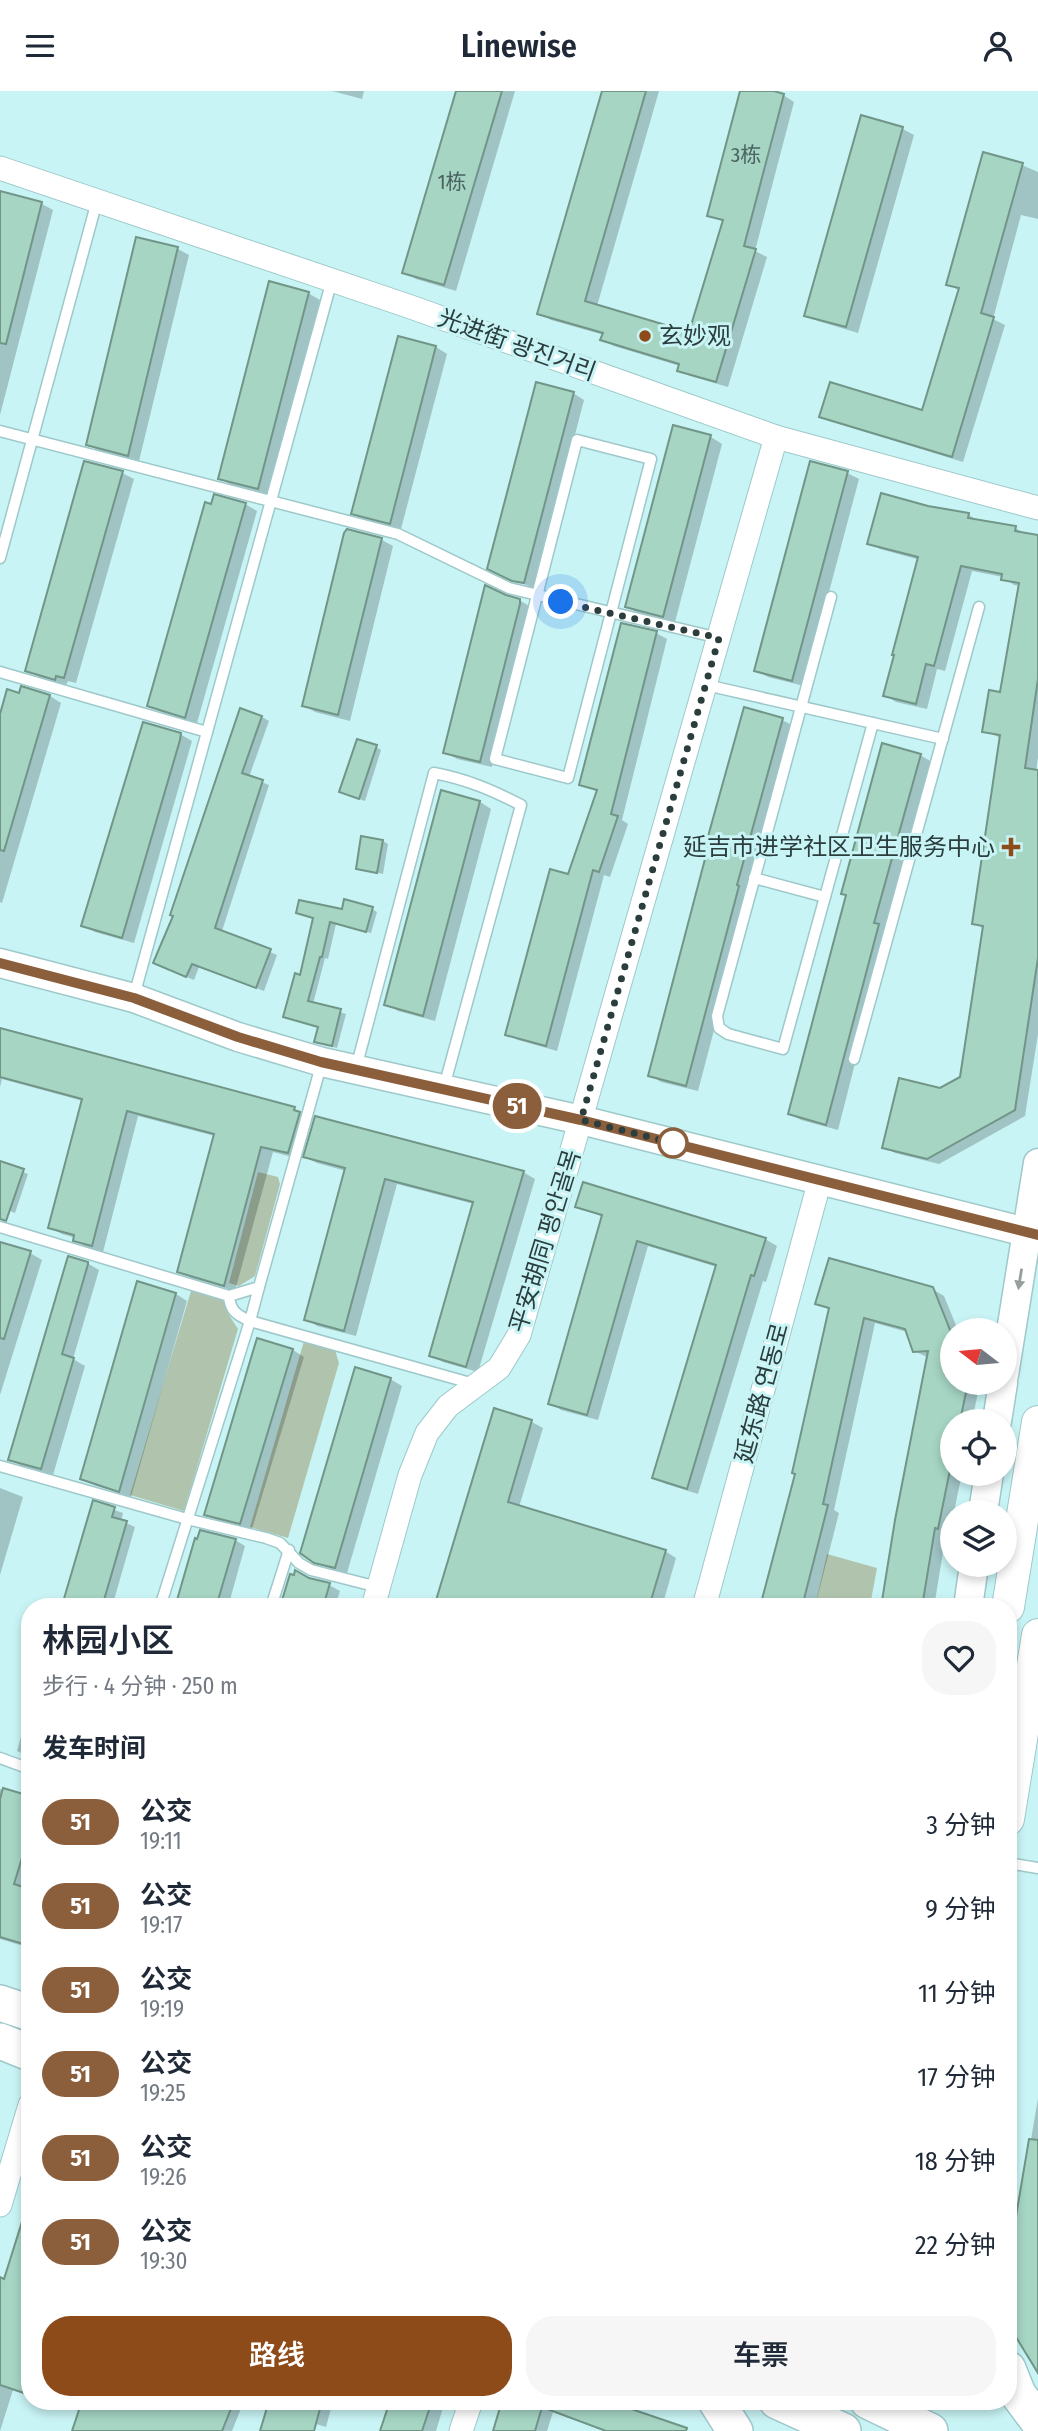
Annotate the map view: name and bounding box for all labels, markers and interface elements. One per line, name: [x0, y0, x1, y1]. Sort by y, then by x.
icon: menu: [21, 27, 59, 65]
text: Linewise: [461, 27, 577, 65]
icon: person: [979, 27, 1017, 65]
house number: 3栋: [731, 142, 761, 168]
house number: 1栋: [437, 169, 467, 195]
street label: 光进街 광진거리: [434, 303, 600, 387]
place label: 玄妙观: [659, 322, 731, 350]
marker: 玄妙观: [637, 328, 653, 344]
your location: [543, 584, 578, 619]
place label: 延吉市进学社区卫生服务中心: [683, 833, 995, 861]
marker: 延吉市进学社区卫生服务中心: [1001, 837, 1021, 857]
line badge: 51: [486, 1083, 548, 1129]
text: 51: [507, 1092, 527, 1120]
unlabelled marker: [658, 1128, 688, 1158]
street label: 平安胡同 평안골목: [504, 1146, 586, 1336]
one-way arrow: [1014, 1268, 1025, 1290]
north arrow: [940, 1318, 1017, 1395]
map controls: [940, 1318, 1017, 1577]
street label: 延东路 연동로: [730, 1320, 794, 1466]
button: locate: [940, 1409, 1017, 1486]
button: layers: [940, 1500, 1017, 1577]
text: 林园小区: [42, 1621, 174, 1661]
button: heart: [922, 1621, 996, 1695]
text: 步行 · 4 分钟 · 250 m: [42, 1672, 238, 1700]
text: 发车时间: [42, 1733, 146, 1764]
text: 公交: [140, 1796, 192, 1827]
text: 51: [70, 1808, 91, 1836]
text: 3 分钟: [926, 1810, 996, 1841]
text: 19:11: [140, 1827, 182, 1855]
text: 公交: [140, 1880, 192, 1911]
text: 51: [70, 1892, 91, 1920]
text: 9 分钟: [925, 1894, 996, 1925]
text: 19:17: [140, 1911, 182, 1939]
text: 公交: [140, 1964, 192, 1995]
text: 51: [70, 1976, 91, 2004]
text: 11 分钟: [918, 1978, 996, 2009]
text: 19:19: [140, 1995, 184, 2023]
text: 公交: [140, 2048, 192, 2079]
text: 51: [70, 2060, 91, 2088]
text: 17 分钟: [917, 2062, 996, 2093]
text: 19:25: [140, 2079, 186, 2107]
text: 公交: [140, 2132, 192, 2163]
text: 51: [70, 2144, 91, 2172]
text: 18 分钟: [915, 2146, 996, 2177]
text: 19:26: [140, 2163, 187, 2191]
text: 公交: [140, 2216, 192, 2247]
text: 51: [70, 2228, 91, 2256]
text: 22 分钟: [915, 2230, 996, 2261]
text: 19:30: [140, 2247, 188, 2275]
button: 路线: [42, 2316, 512, 2396]
button: 车票: [526, 2316, 996, 2396]

